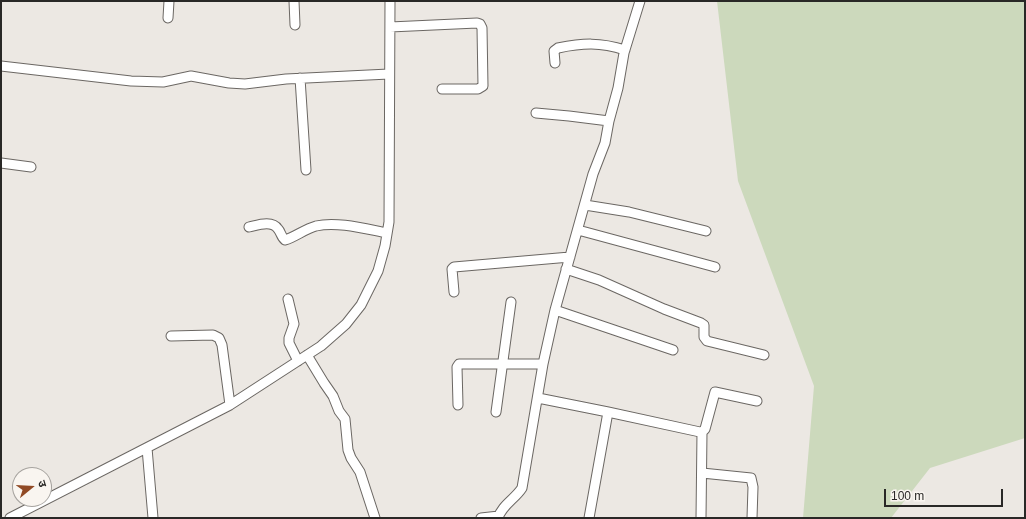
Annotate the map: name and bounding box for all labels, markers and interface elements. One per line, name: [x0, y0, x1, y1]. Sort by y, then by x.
north arrow: [12, 467, 52, 507]
text: उ: [36, 479, 49, 489]
scale bar: [886, 481, 1005, 507]
text: 100 m: [891, 489, 924, 503]

